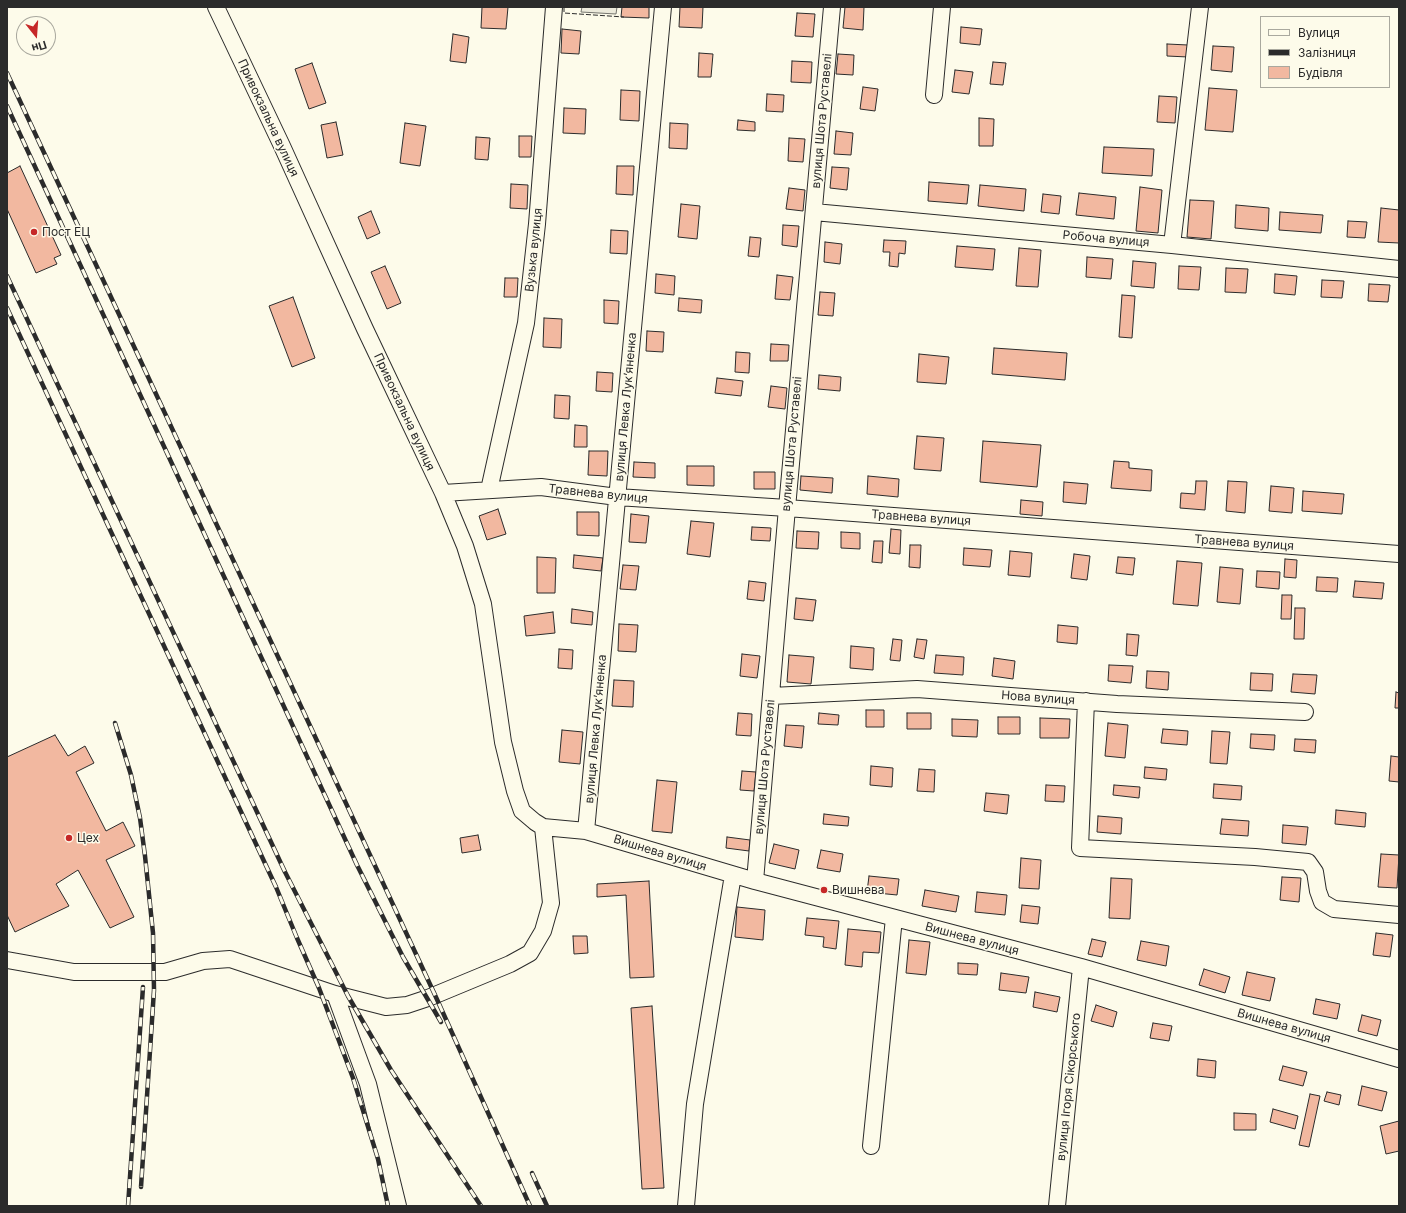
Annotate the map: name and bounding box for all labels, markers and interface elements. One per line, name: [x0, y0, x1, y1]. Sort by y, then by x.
north arrow: [16, 16, 56, 56]
legend: [1260, 16, 1390, 88]
text: Вулиця: [1298, 25, 1340, 40]
text: Пн: [30, 38, 48, 55]
text: Залізниця: [1298, 45, 1356, 60]
street label: вулиця Шота Руставелі: [809, 53, 835, 189]
street label: Привокзальна вулиця: [234, 57, 302, 179]
text: Будівля: [1298, 65, 1343, 80]
street label: Вузька вулиця: [522, 207, 546, 293]
place label: Пост ЕЦ: [42, 225, 90, 239]
marker: Пост ЕЦ: [29, 227, 39, 237]
street label: Робоча вулиця: [1062, 228, 1150, 250]
street label: вулиця Левка Лукʼяненка: [612, 332, 640, 482]
street label: Привокзальна вулиця: [370, 351, 438, 473]
street label: вулиця Шота Руставелі: [779, 376, 805, 512]
street label: Травнева вулиця: [548, 482, 648, 506]
street label: Травнева вулиця: [871, 507, 971, 529]
street label: Травнева вулиця: [1194, 532, 1294, 554]
street label: вулиця Левка Лукʼяненка: [582, 654, 610, 804]
street label: Нова вулиця: [1001, 688, 1075, 708]
street label: вулиця Шота Руставелі: [752, 699, 778, 835]
place label: Цех: [77, 831, 99, 845]
street label: Вишнева вулиця: [612, 832, 708, 874]
marker: Цех: [64, 833, 74, 843]
place label: Вишнева: [832, 883, 884, 897]
marker: Вишнева: [819, 885, 829, 895]
street label: Вишнева вулиця: [923, 920, 1021, 958]
street label: Вишнева вулиця: [1236, 1006, 1332, 1046]
street label: вулиця Ігоря Сікорського: [1054, 1012, 1084, 1162]

